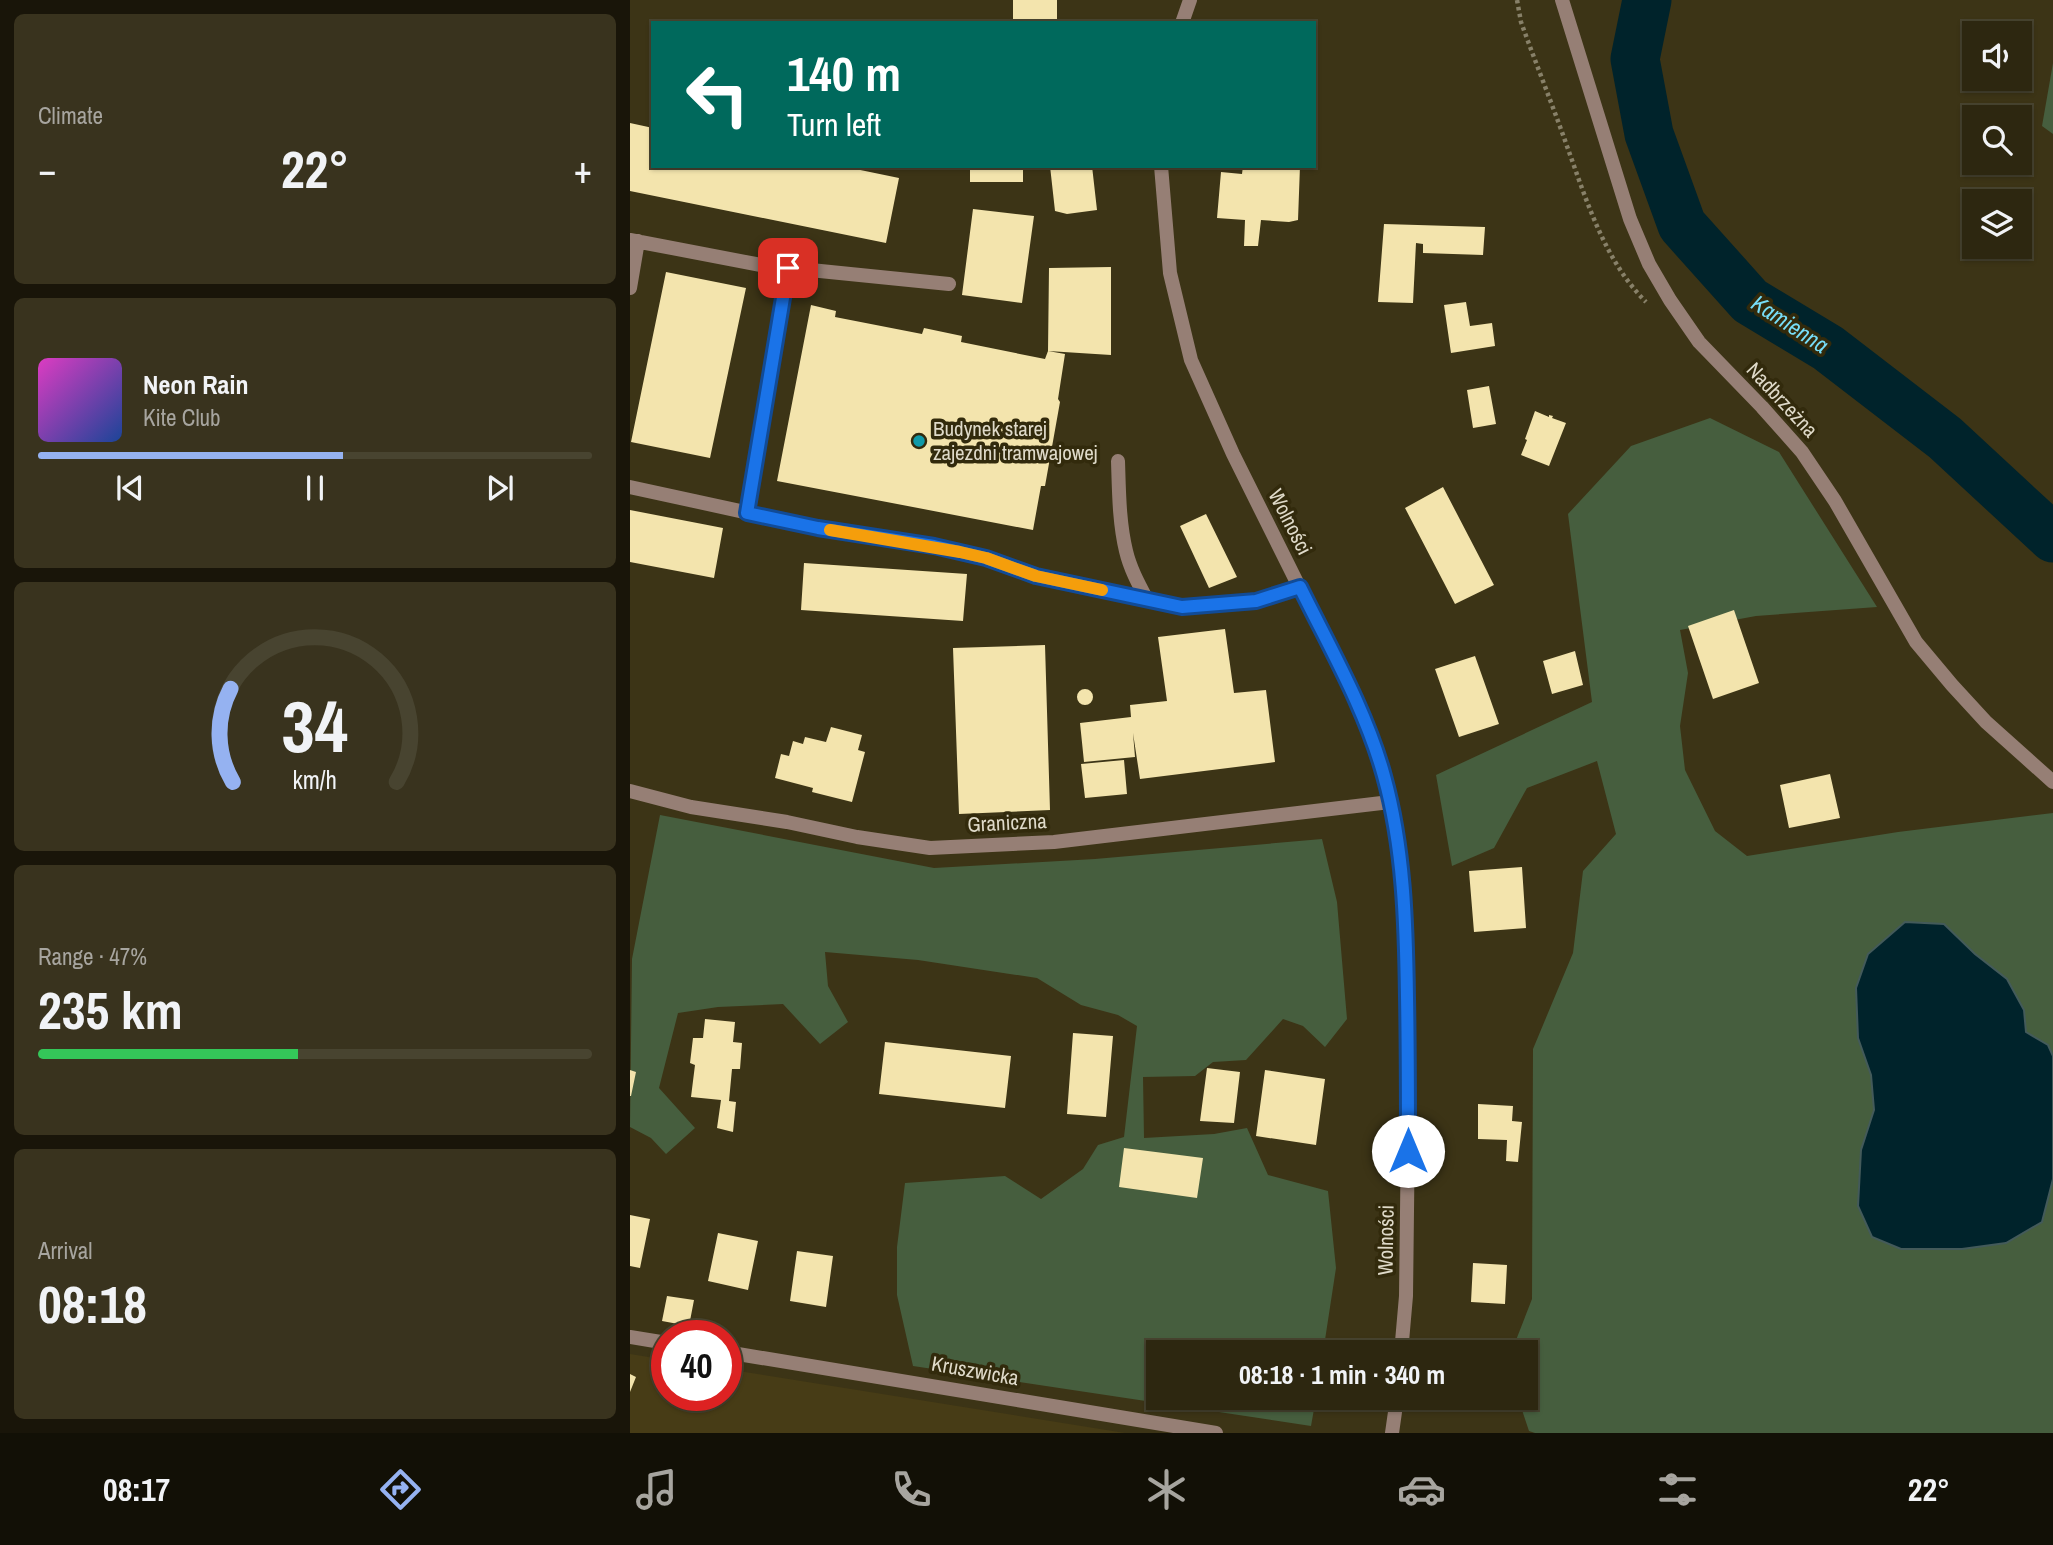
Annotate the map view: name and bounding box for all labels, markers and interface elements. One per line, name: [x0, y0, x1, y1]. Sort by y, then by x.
map controls: [1962, 21, 2032, 259]
button: sound: [1962, 21, 2032, 91]
text: 140 m: [787, 40, 901, 106]
icon: left: [672, 49, 763, 140]
text: Climate: [38, 100, 103, 131]
text: Turn left: [787, 103, 881, 146]
button: search: [1962, 105, 2032, 175]
text: 22°: [281, 134, 349, 204]
text: −: [38, 144, 56, 195]
text: +: [574, 144, 592, 195]
button: layers: [1962, 189, 2032, 259]
pin: [758, 238, 818, 298]
icon: arrive: [769, 249, 807, 287]
water label: Kamienna: [1746, 287, 1835, 360]
street label: Nadbrzeżna: [1740, 356, 1825, 444]
text: Neon Rain: [143, 367, 248, 402]
text: Kite Club: [143, 402, 221, 433]
place label: Budynek starej zajezdni tramwajowej: [933, 414, 1098, 467]
marker: Budynek starej zajezdni tramwajowej: [911, 433, 927, 449]
icon: previous: [111, 469, 149, 507]
icon: pause: [296, 469, 334, 507]
icon: next: [481, 469, 519, 507]
street label: Wolności: [1262, 484, 1319, 560]
text: 34: [282, 678, 348, 776]
text: km/h: [293, 763, 337, 797]
street label: Graniczna: [967, 806, 1048, 839]
text: Range · 47%: [38, 941, 147, 972]
text: 235 km: [38, 975, 183, 1045]
position arrow: [1371, 1114, 1445, 1188]
street label: Wolności: [1370, 1204, 1401, 1276]
text: Arrival: [38, 1235, 93, 1266]
text: 08:18: [38, 1269, 147, 1339]
speed limit sign: 40: [651, 1320, 742, 1411]
street label: Kruszwicka: [929, 1349, 1021, 1393]
text: 08:18 · 1 min · 340 m: [1239, 1357, 1445, 1392]
icon: directions: [376, 1465, 425, 1514]
icon: music: [632, 1465, 681, 1514]
icon: phone: [887, 1465, 936, 1514]
icon: climate: [1142, 1465, 1191, 1514]
icon: car: [1397, 1465, 1446, 1514]
icon: filters: [1653, 1465, 1702, 1514]
text: 08:17: [103, 1468, 170, 1511]
text: 22°: [1908, 1468, 1950, 1511]

